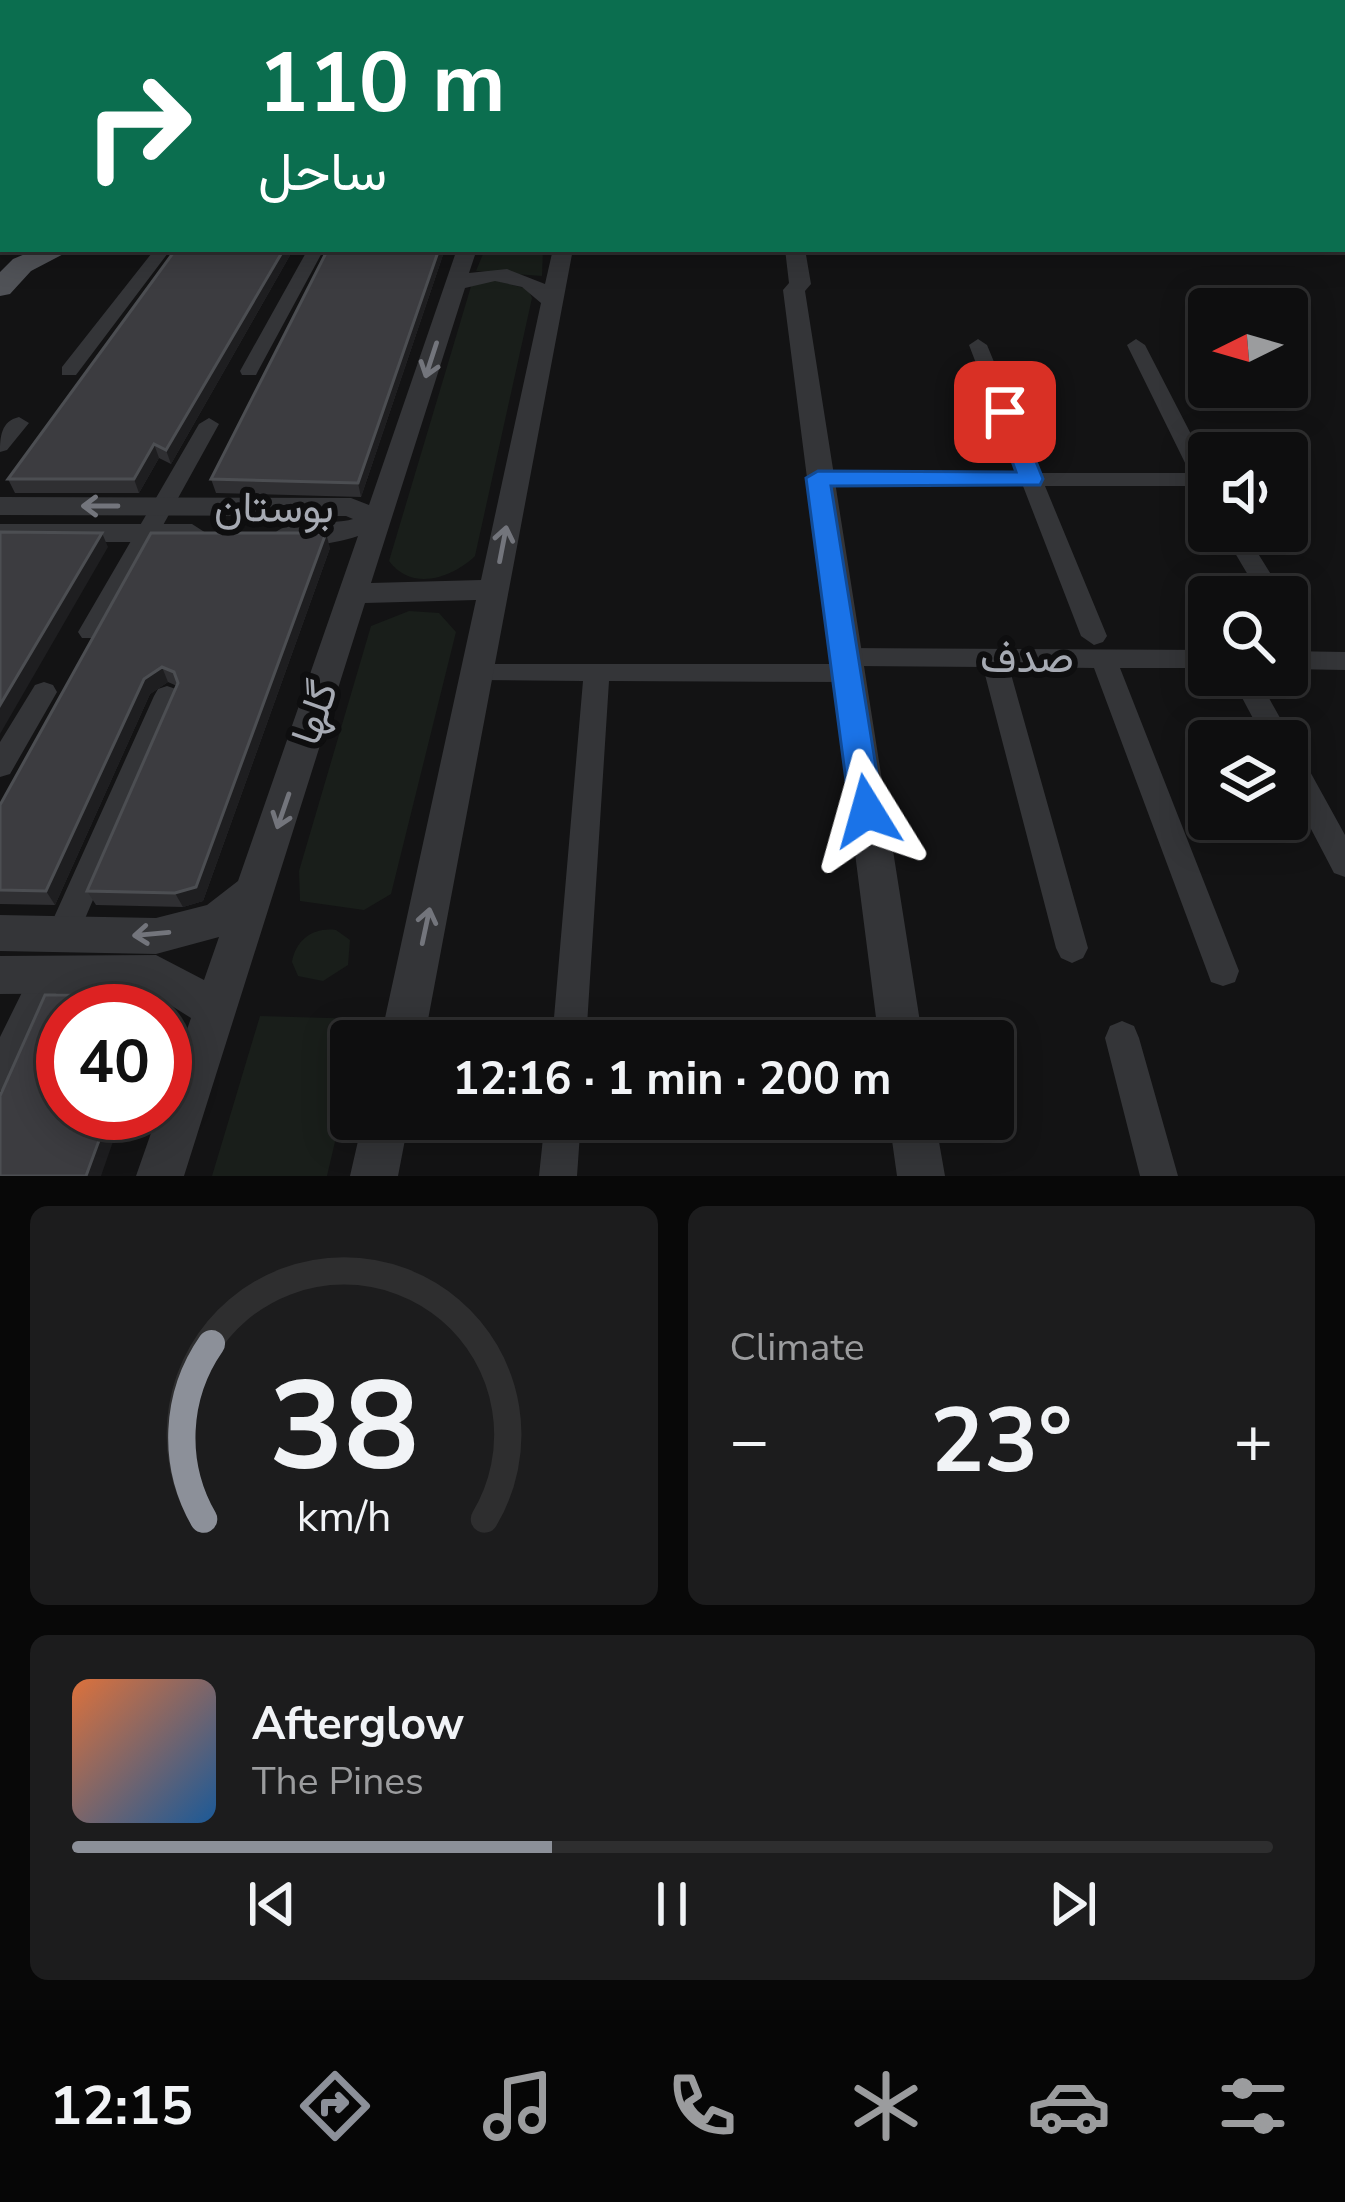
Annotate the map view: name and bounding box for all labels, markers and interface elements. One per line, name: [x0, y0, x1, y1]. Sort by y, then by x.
text: 110 m: [258, 26, 506, 141]
icon: right: [60, 48, 216, 204]
text: ساحل: [258, 135, 387, 209]
north arrow: [1188, 288, 1308, 408]
map controls: [1188, 288, 1308, 840]
one-way arrow: [418, 340, 440, 378]
pin: [954, 361, 1056, 463]
icon: arrive: [972, 379, 1038, 445]
button: sound: [1188, 432, 1308, 552]
street label: بوستان: [214, 478, 334, 538]
one-way arrow: [81, 495, 120, 517]
one-way arrow: [493, 526, 515, 565]
button: search: [1188, 576, 1308, 696]
street label: صدف: [980, 630, 1074, 687]
street label: گلها: [278, 674, 352, 752]
button: layers: [1188, 720, 1308, 840]
position arrow: [804, 748, 930, 874]
one-way arrow: [270, 791, 292, 829]
one-way arrow: [415, 908, 438, 946]
one-way arrow: [132, 923, 171, 946]
speed limit sign: 40: [36, 984, 192, 1140]
text: 12:16 · 1 min · 200 m: [452, 1049, 892, 1110]
text: Climate: [730, 1321, 865, 1374]
text: 38: [269, 1342, 419, 1512]
text: 23°: [930, 1380, 1072, 1503]
text: −: [730, 1396, 769, 1486]
text: +: [1233, 1396, 1273, 1486]
text: km/h: [296, 1487, 391, 1545]
text: Afterglow: [252, 1694, 464, 1755]
text: The Pines: [252, 1755, 424, 1808]
icon: previous: [239, 1871, 305, 1937]
icon: pause: [639, 1871, 705, 1937]
icon: next: [1040, 1871, 1106, 1937]
icon: directions: [293, 2064, 377, 2148]
icon: music: [476, 2064, 560, 2148]
icon: phone: [660, 2064, 744, 2148]
icon: climate: [844, 2064, 928, 2148]
icon: car: [1027, 2064, 1111, 2148]
icon: filters: [1211, 2064, 1295, 2148]
text: 12:15: [50, 2069, 193, 2143]

